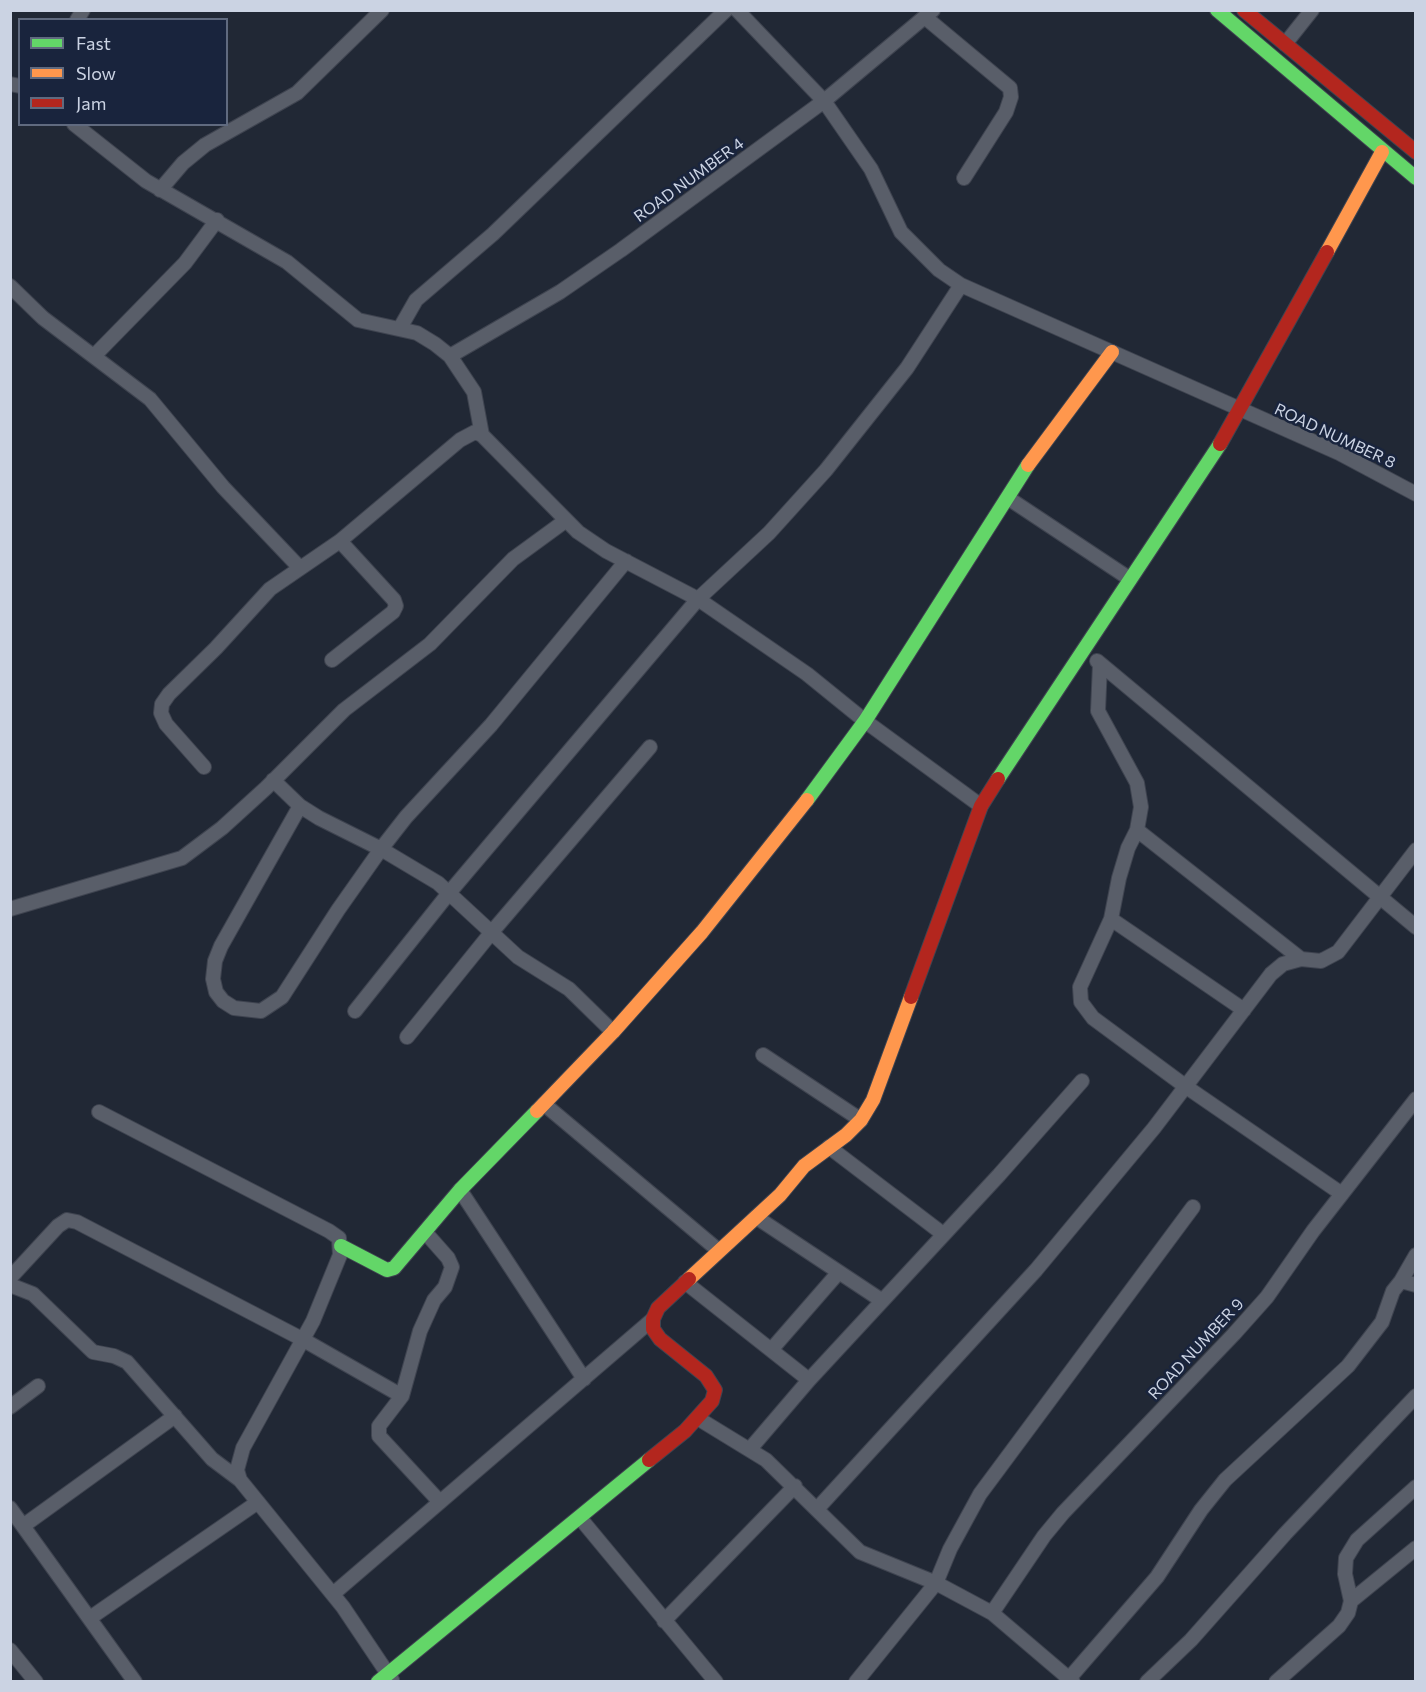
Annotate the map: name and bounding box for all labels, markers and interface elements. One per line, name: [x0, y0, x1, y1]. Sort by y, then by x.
legend: [18, 18, 228, 126]
text: Fast: [76, 32, 111, 54]
text: Slow: [76, 62, 116, 84]
text: Jam: [76, 92, 106, 114]
street label: ROAD NUMBER 4: [630, 134, 748, 226]
street label: ROAD NUMBER 8: [1272, 400, 1398, 472]
street label: ROAD NUMBER 9: [1144, 1294, 1248, 1404]

